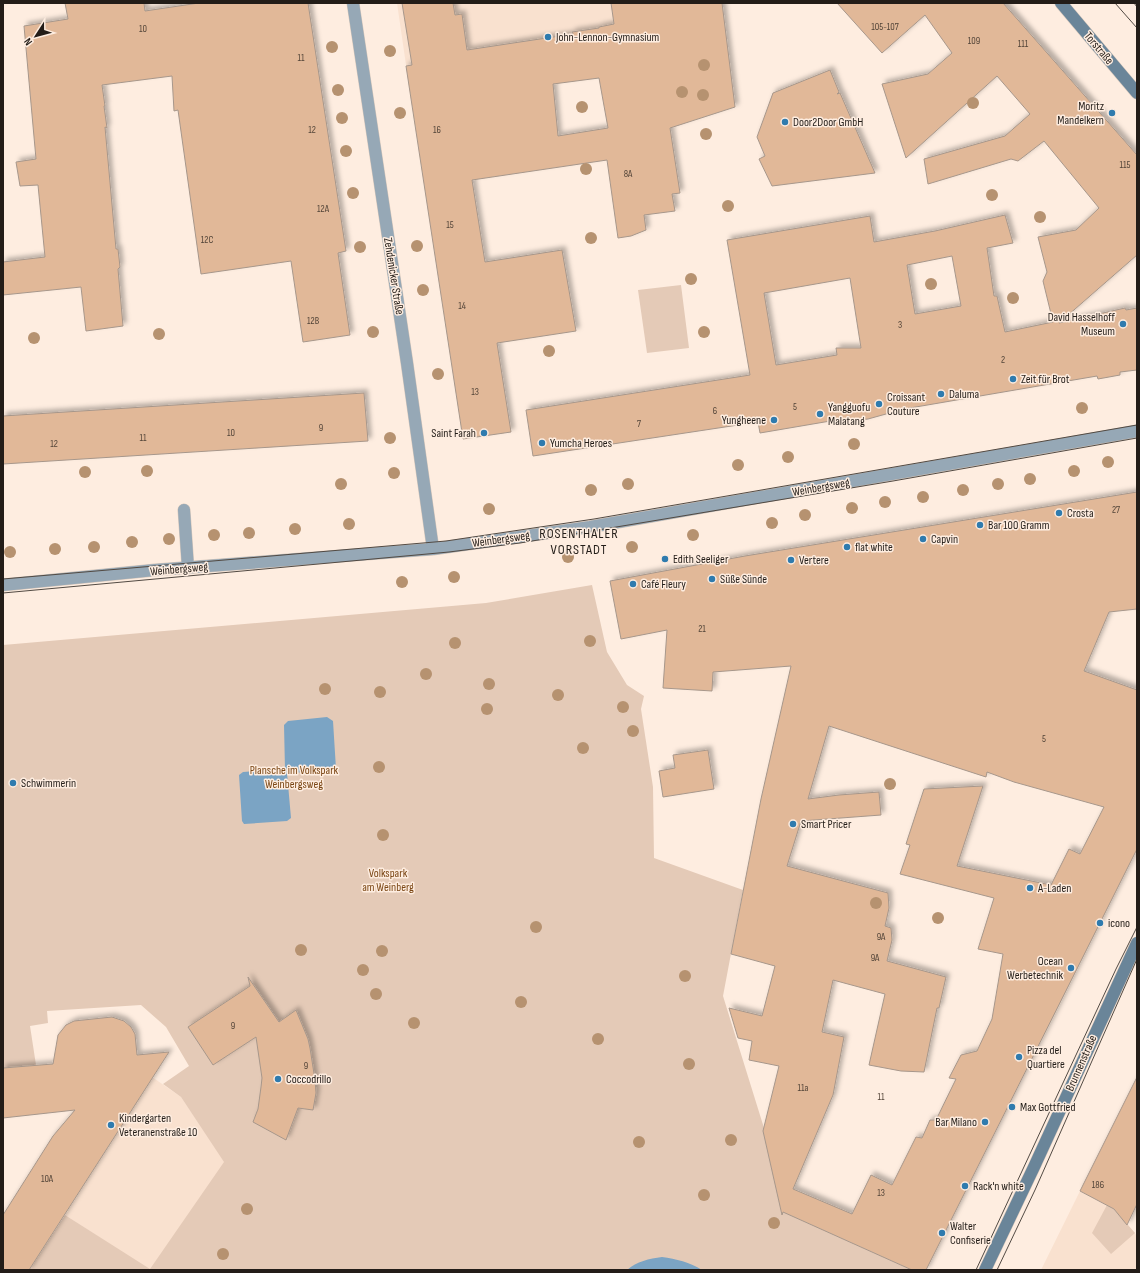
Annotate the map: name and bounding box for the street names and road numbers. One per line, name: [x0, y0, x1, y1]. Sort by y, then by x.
street label: Torstraße: [1081, 29, 1117, 68]
street label: Zehdenicker Straße: [380, 236, 407, 316]
street label: Weinbergsweg: [791, 475, 851, 500]
street label: Weinbergsweg: [471, 528, 531, 551]
street label: Weinbergsweg: [149, 559, 209, 580]
street label: Brunnenstraße: [1062, 1033, 1101, 1094]

